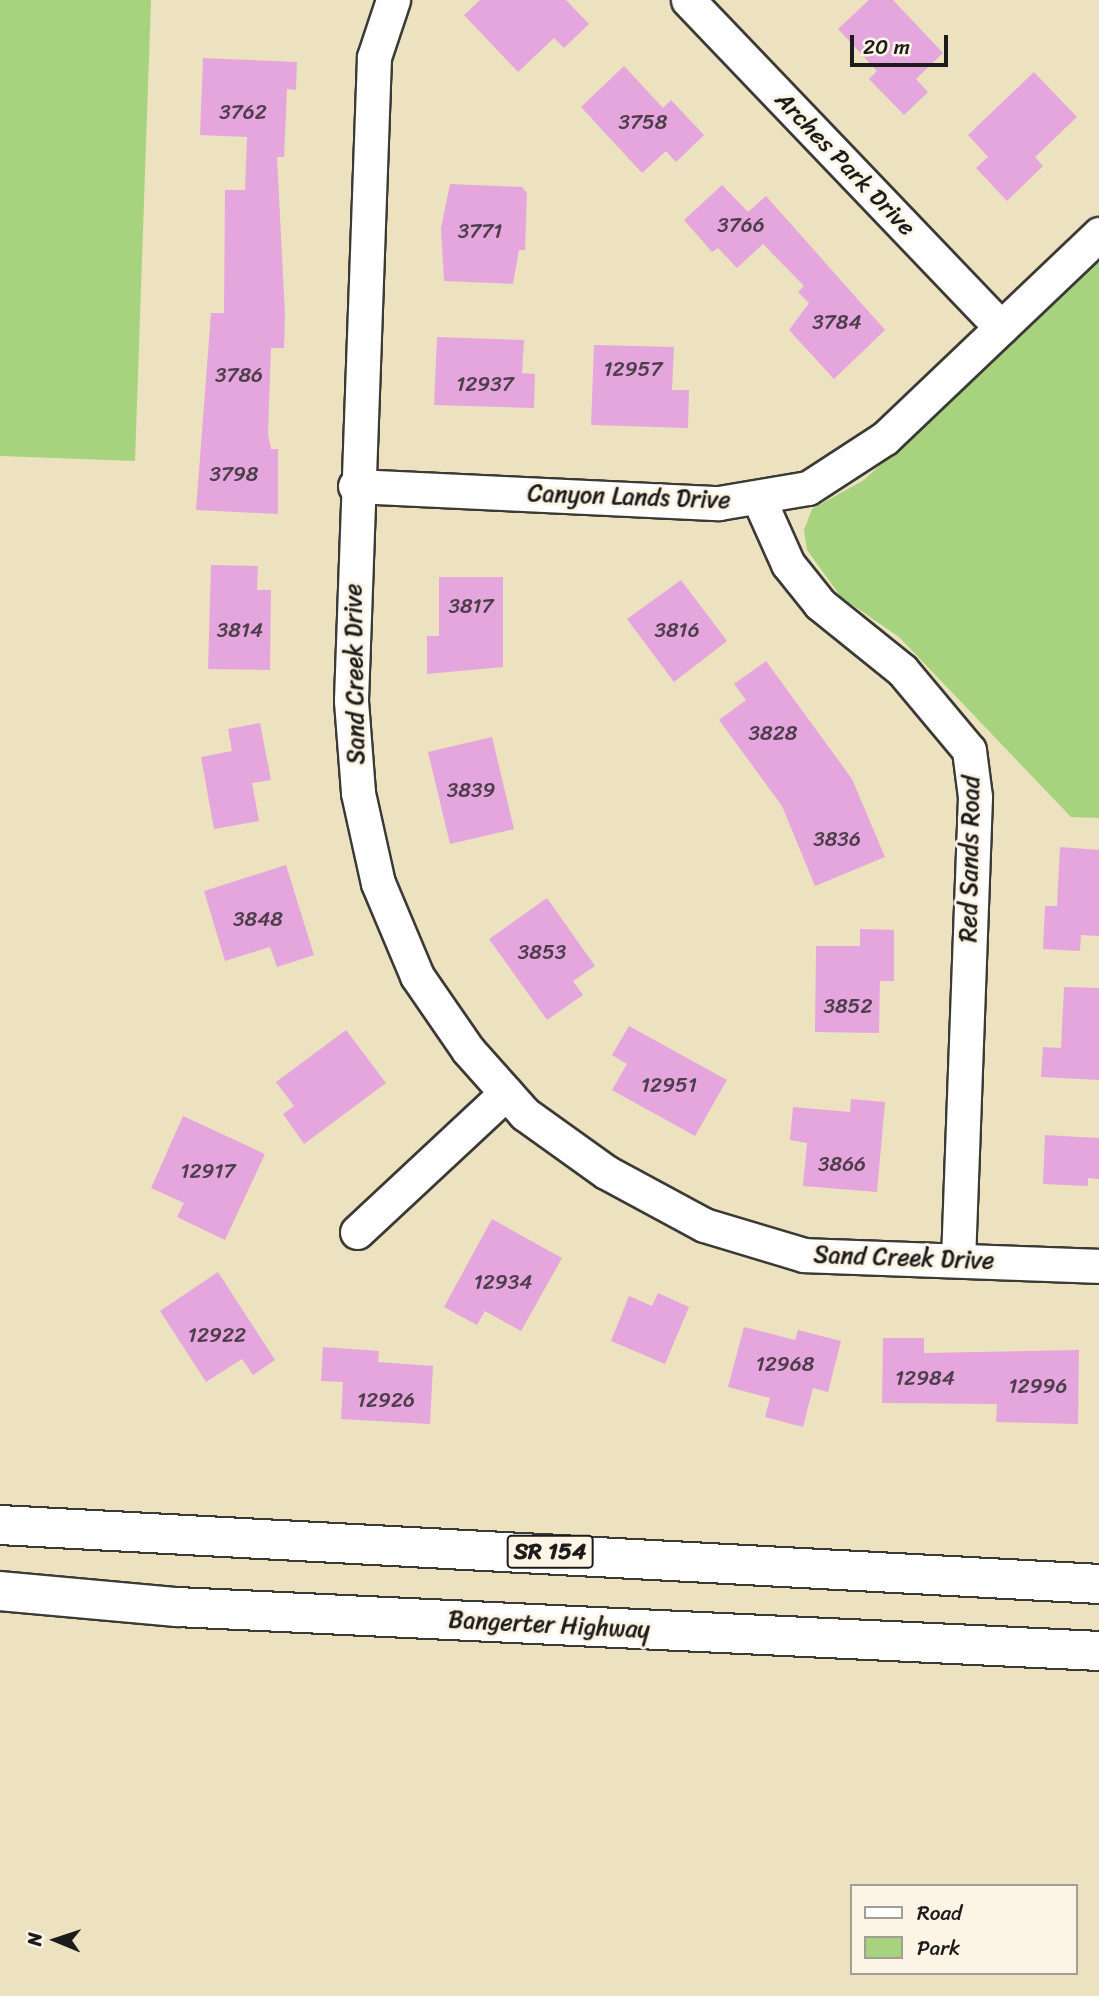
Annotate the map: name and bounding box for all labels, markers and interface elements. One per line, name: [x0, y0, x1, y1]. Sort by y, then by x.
scale bar: [854, 21, 952, 65]
text: 20 m: [863, 28, 910, 66]
street label: Arches Park Drive: [769, 86, 921, 242]
house number: 3762: [219, 99, 267, 125]
house number: 3758: [618, 109, 668, 135]
house number: 3766: [717, 212, 765, 238]
house number: 3771: [458, 218, 502, 244]
house number: 3784: [812, 309, 862, 335]
house number: 12957: [604, 356, 662, 382]
house number: 3786: [215, 362, 263, 388]
house number: 12937: [456, 371, 514, 397]
house number: 3798: [209, 461, 259, 487]
street label: Canyon Lands Drive: [527, 479, 731, 515]
street label: Sand Creek Drive: [339, 583, 371, 765]
house number: 3817: [448, 593, 494, 619]
house number: 3814: [217, 617, 263, 643]
house number: 3816: [654, 617, 700, 643]
house number: 3828: [749, 720, 797, 746]
street label: Red Sands Road: [954, 776, 986, 942]
house number: 3839: [447, 777, 495, 803]
house number: 3836: [813, 826, 861, 852]
house number: 3848: [233, 906, 283, 932]
house number: 3853: [518, 939, 566, 965]
house number: 3852: [823, 993, 873, 1019]
house number: 12951: [641, 1072, 697, 1098]
house number: 3866: [818, 1151, 866, 1177]
house number: 12917: [180, 1158, 236, 1184]
street label: Sand Creek Drive: [813, 1240, 995, 1276]
house number: 12934: [474, 1269, 532, 1295]
house number: 12922: [188, 1322, 246, 1348]
house number: 12968: [756, 1351, 814, 1377]
house number: 12984: [895, 1365, 955, 1391]
house number: 12996: [1009, 1373, 1067, 1399]
house number: 12926: [357, 1387, 415, 1413]
road number: SR 154: [506, 1532, 594, 1572]
street label: Bangerter Highway: [447, 1605, 651, 1645]
legend: [850, 1884, 1078, 1975]
text: Road: [917, 1894, 962, 1932]
north arrow: [21, 1905, 91, 1975]
text: Park: [917, 1929, 960, 1967]
text: N: [18, 1932, 51, 1946]

